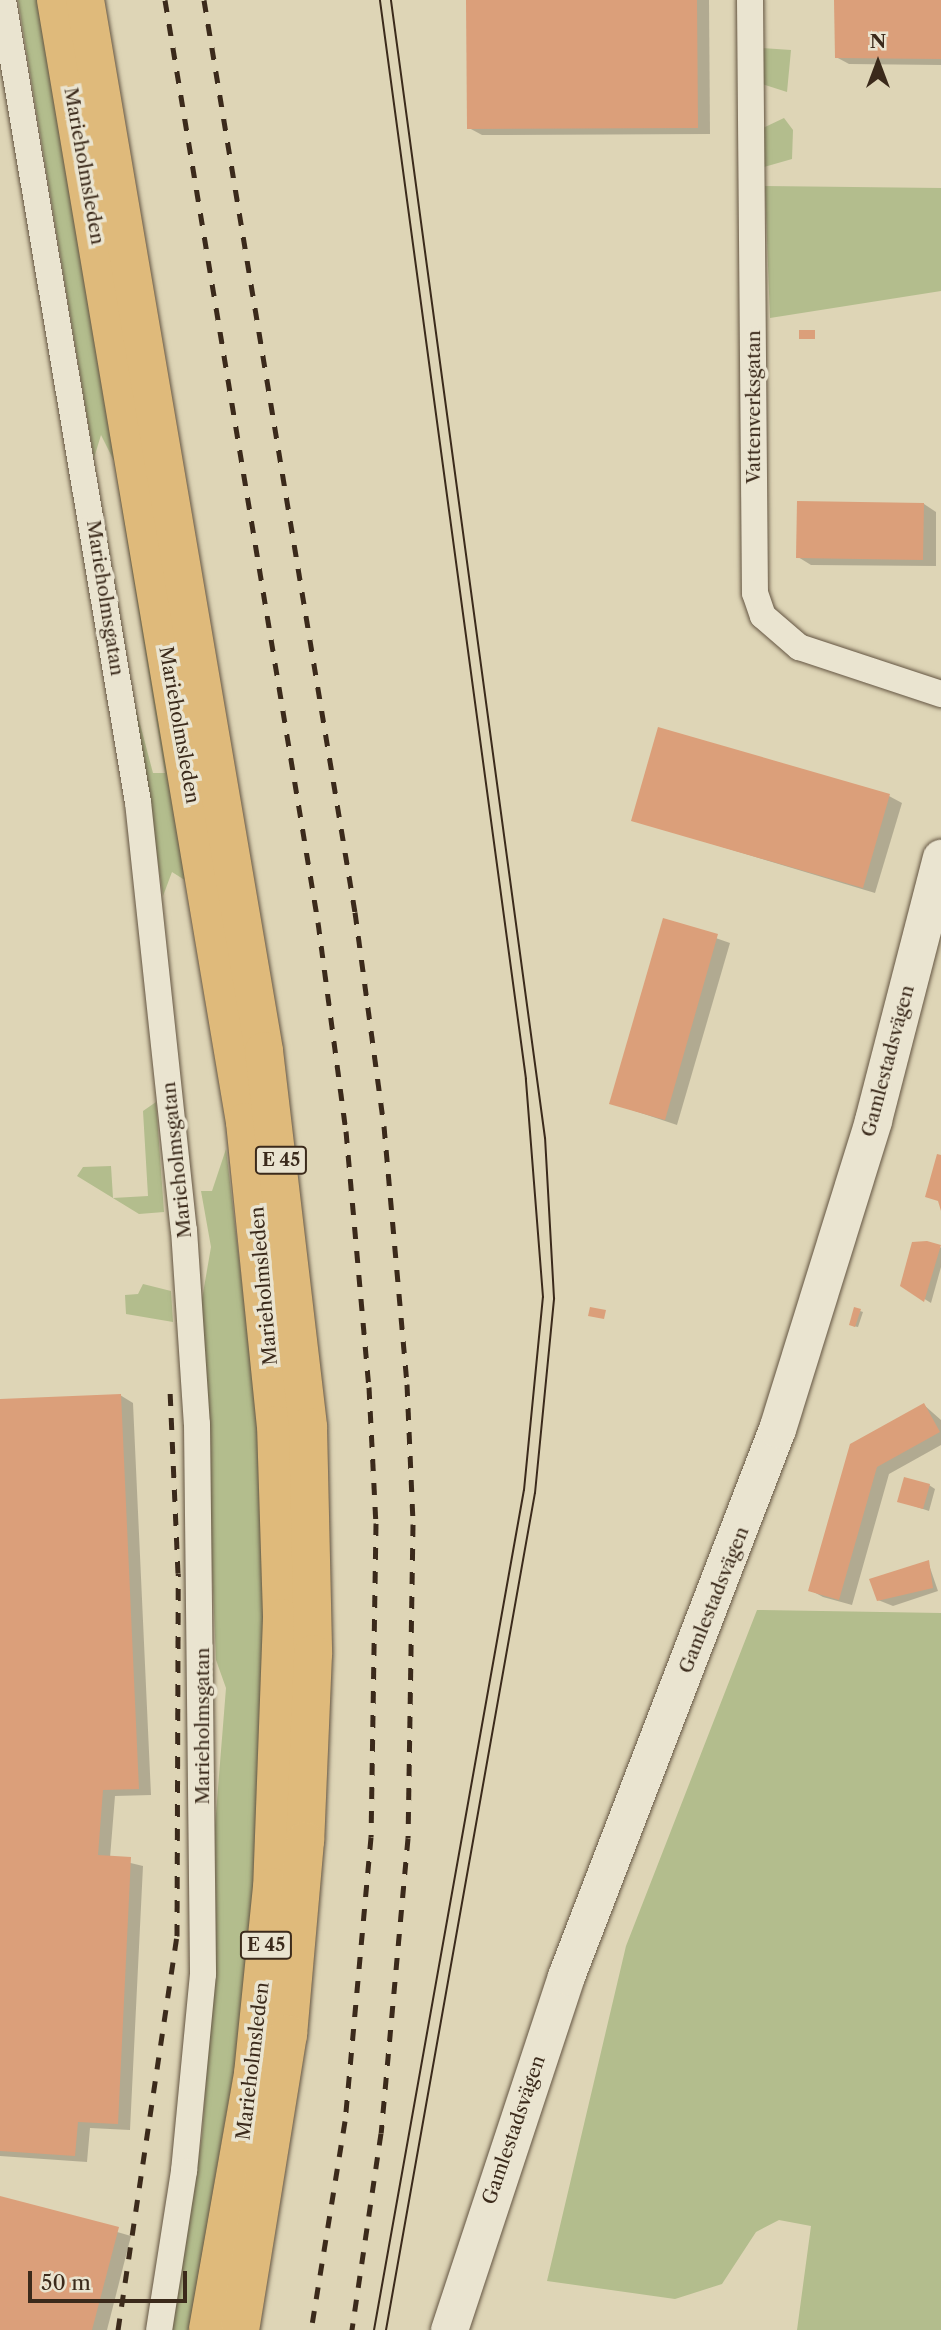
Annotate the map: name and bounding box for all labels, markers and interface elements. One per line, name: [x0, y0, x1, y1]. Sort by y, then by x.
north arrow: [843, 28, 913, 98]
text: N: [870, 30, 886, 53]
street label: Marieholmsleden: [59, 86, 109, 246]
street label: Vattenverksgatan: [743, 330, 765, 484]
street label: Marieholmsgatan: [81, 519, 129, 677]
street label: Marieholmsleden: [154, 645, 204, 805]
street label: Gamlestadsvägen: [857, 983, 919, 1139]
street label: Marieholmsgatan: [157, 1081, 197, 1239]
road number: E 45: [255, 1146, 307, 1175]
street label: Marieholmsleden: [246, 1206, 282, 1366]
street label: Gamlestadsvägen: [674, 1523, 754, 1677]
street label: Marieholmsgatan: [192, 1647, 214, 1805]
road number: E 45: [240, 1930, 292, 1959]
street label: Marieholmsleden: [232, 1981, 274, 2141]
street label: Gamlestadsvägen: [478, 2052, 550, 2208]
scale bar: [32, 2256, 191, 2300]
text: 50 m: [41, 2270, 91, 2295]

